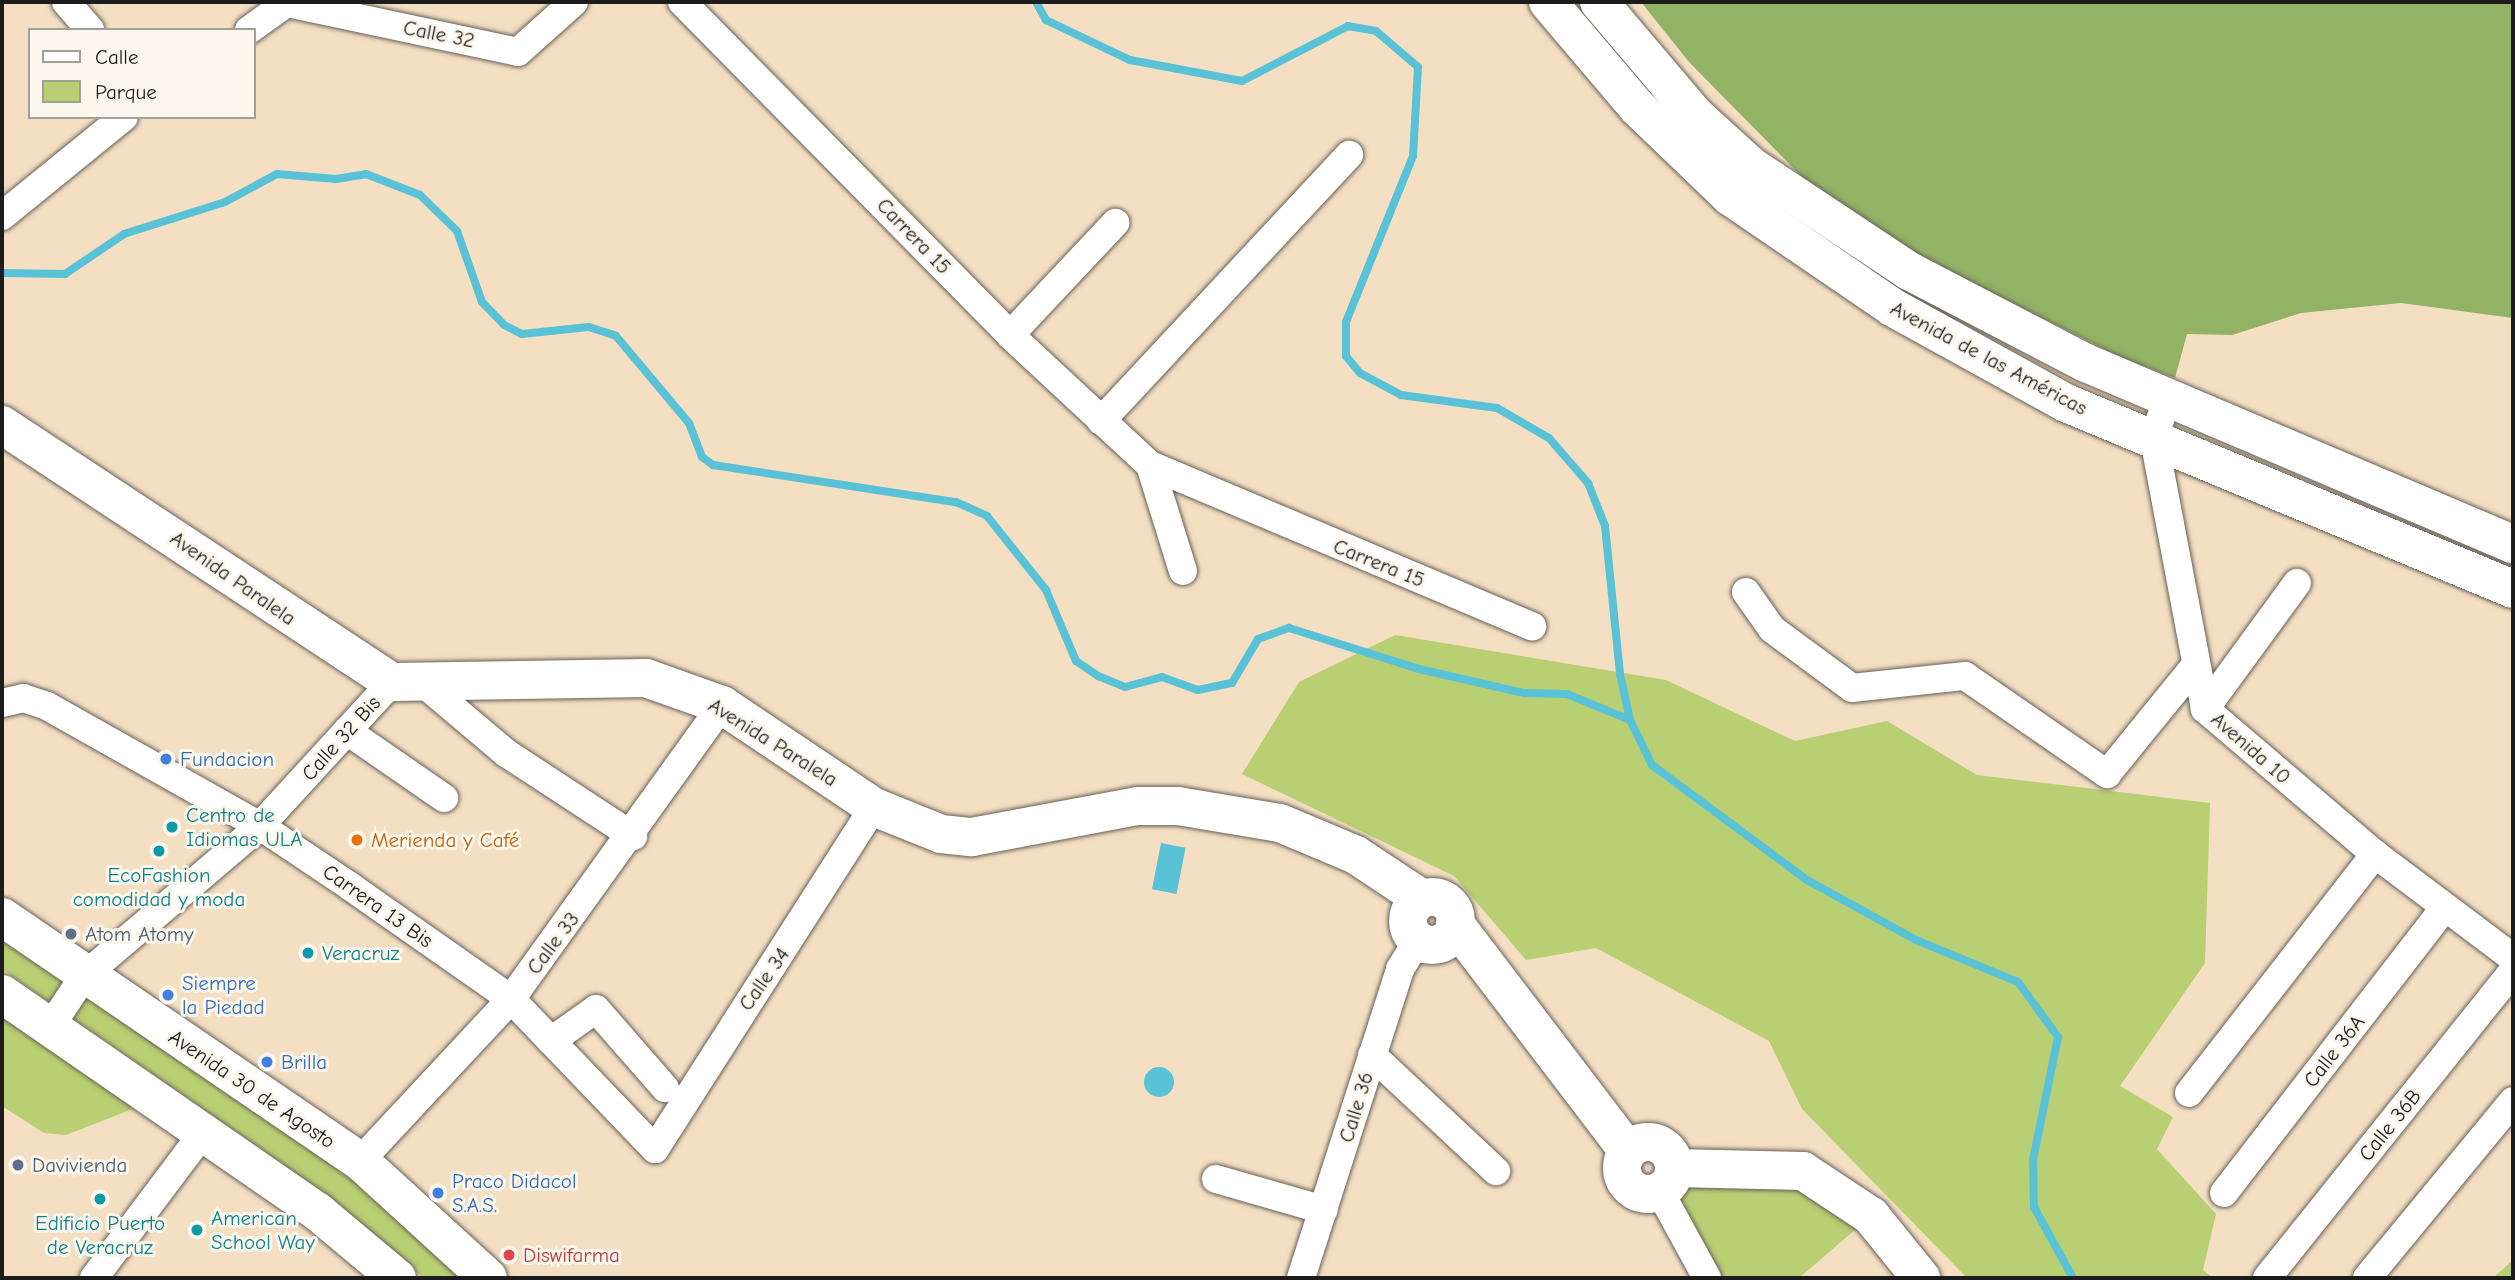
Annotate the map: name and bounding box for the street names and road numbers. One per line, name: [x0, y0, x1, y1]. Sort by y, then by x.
street label: Calle 32: [401, 15, 477, 53]
street label: Carrera 15: [872, 193, 956, 279]
street label: Avenida de las Américas: [1886, 295, 2092, 421]
street label: Avenida Paralela: [165, 525, 301, 631]
street label: Carrera 15: [1330, 533, 1428, 593]
street label: Calle 32 Bis: [296, 690, 386, 786]
street label: Avenida Paralela: [704, 692, 842, 792]
street label: Avenida 10: [2206, 706, 2296, 790]
street label: Carrera 13 Bis: [318, 859, 438, 953]
street label: Calle 33: [521, 907, 585, 979]
street label: Calle 34: [733, 943, 795, 1015]
street label: Calle 36A: [2298, 1010, 2370, 1092]
street label: Avenida 30 de Agosto: [164, 1024, 340, 1154]
street label: Calle 36: [1333, 1069, 1379, 1145]
street label: Calle 36B: [2353, 1084, 2427, 1166]

